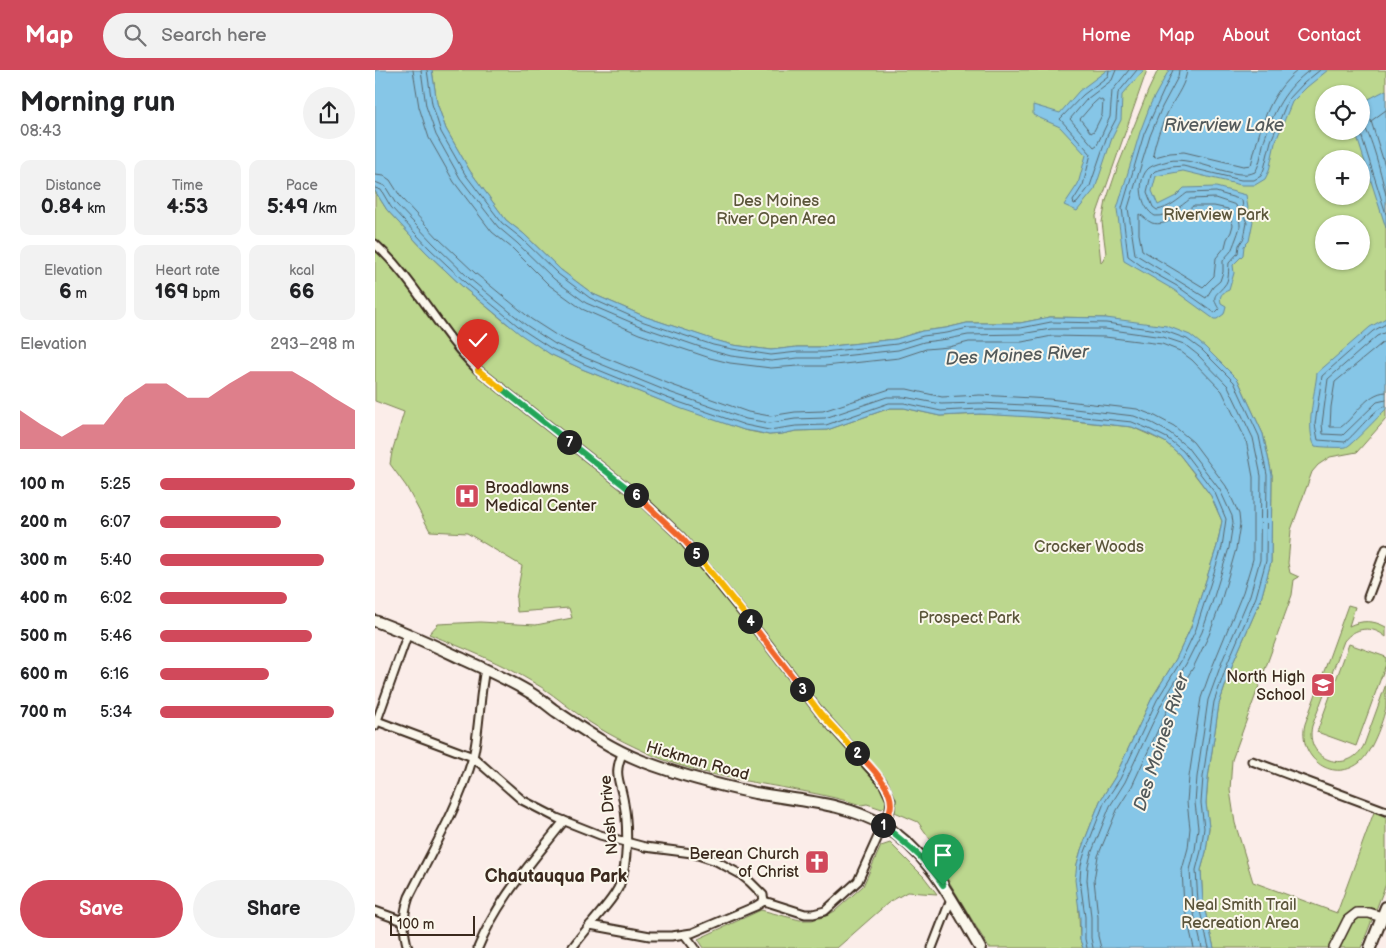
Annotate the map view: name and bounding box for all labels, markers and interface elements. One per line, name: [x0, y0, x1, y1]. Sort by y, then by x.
search box: [103, 13, 453, 58]
text: Map: [25, 21, 73, 50]
icon: search: [121, 21, 149, 49]
text: Search here: [161, 24, 267, 47]
text: Home: [1082, 25, 1131, 46]
text: Map: [1159, 25, 1195, 46]
text: About: [1223, 25, 1270, 46]
text: Contact: [1298, 25, 1361, 46]
map controls: [1315, 85, 1370, 270]
button: locate: [1315, 85, 1370, 140]
text: Morning run: [20, 86, 175, 119]
button: share: [303, 87, 355, 139]
water label: Riverview Lake: [1164, 115, 1284, 136]
text: 08:43: [20, 122, 62, 141]
button: +: [1315, 150, 1370, 205]
text: Distance: [45, 177, 101, 194]
text: Time: [172, 177, 203, 194]
text: Pace: [286, 177, 318, 194]
park label: Des Moines River Open Area: [716, 192, 836, 229]
text: 0.84: [41, 194, 83, 219]
text: 4:53: [167, 194, 208, 219]
text: 5:49: [267, 194, 308, 219]
text: km: [83, 200, 106, 217]
text: /km: [308, 200, 337, 217]
park label: Riverview Park: [1163, 206, 1269, 225]
button: −: [1315, 215, 1370, 270]
text: Elevation: [44, 262, 102, 279]
text: Heart rate: [155, 262, 220, 279]
text: kcal: [289, 262, 314, 279]
text: 6: [59, 279, 72, 304]
text: 169: [155, 279, 189, 304]
text: 66: [289, 279, 315, 304]
text: m: [72, 285, 87, 302]
text: bpm: [189, 285, 220, 302]
pin: [457, 319, 499, 370]
icon: check: [464, 326, 492, 354]
text: Elevation: [20, 335, 87, 354]
text: 293–298 m: [270, 335, 355, 354]
water label: Des Moines River: [945, 341, 1091, 370]
pin: 7: [557, 430, 581, 454]
text: 7: [566, 434, 573, 451]
text: 100 m: [20, 475, 65, 494]
text: 5:25: [100, 475, 131, 494]
place label: Broadlawns Medical Center: [485, 479, 596, 516]
pin: 6: [623, 482, 649, 508]
hospital icon: Broadlawns Medical Center: [454, 483, 480, 509]
text: 6: [632, 487, 641, 504]
text: 200 m: [20, 513, 67, 532]
text: 6:07: [100, 513, 130, 532]
park label: Crocker Woods: [1034, 538, 1144, 557]
pin: 5: [683, 542, 709, 566]
text: 5: [692, 546, 701, 563]
text: 300 m: [20, 551, 67, 570]
text: 5:40: [100, 551, 132, 570]
text: 400 m: [20, 589, 67, 608]
text: 6:02: [100, 589, 132, 608]
pin: 4: [737, 608, 763, 634]
park label: Prospect Park: [918, 609, 1020, 628]
text: 4: [746, 613, 755, 630]
text: 500 m: [20, 627, 67, 646]
text: 5:46: [100, 627, 132, 646]
text: 600 m: [20, 665, 68, 684]
text: 6:16: [100, 665, 129, 684]
place label: North High School: [1226, 668, 1305, 705]
water label: Des Moines River: [1129, 669, 1194, 814]
school or university icon: North High School: [1310, 672, 1336, 698]
pin: 3: [789, 676, 815, 702]
text: 3: [798, 681, 807, 698]
text: 700 m: [20, 703, 67, 722]
text: 5:34: [100, 703, 132, 722]
street label: Hickman Road: [644, 738, 751, 785]
pin: 2: [845, 740, 869, 766]
text: 2: [853, 745, 862, 762]
street label: Nash Drive: [597, 774, 622, 855]
pin: 1: [871, 812, 895, 838]
text: 1: [881, 817, 886, 834]
pin: [922, 834, 964, 885]
icon: arrive: [929, 841, 957, 869]
place label: Berean Church of Christ: [689, 845, 799, 882]
church icon: Berean Church of Christ: [804, 849, 830, 875]
district label: Chautauqua Park: [485, 866, 628, 887]
button: Save: [20, 880, 183, 938]
button: Share: [193, 880, 355, 938]
park label: Neal Smith Trail Recreation Area: [1181, 896, 1299, 933]
scale bar: [390, 913, 475, 936]
text: 100 m: [397, 916, 434, 933]

